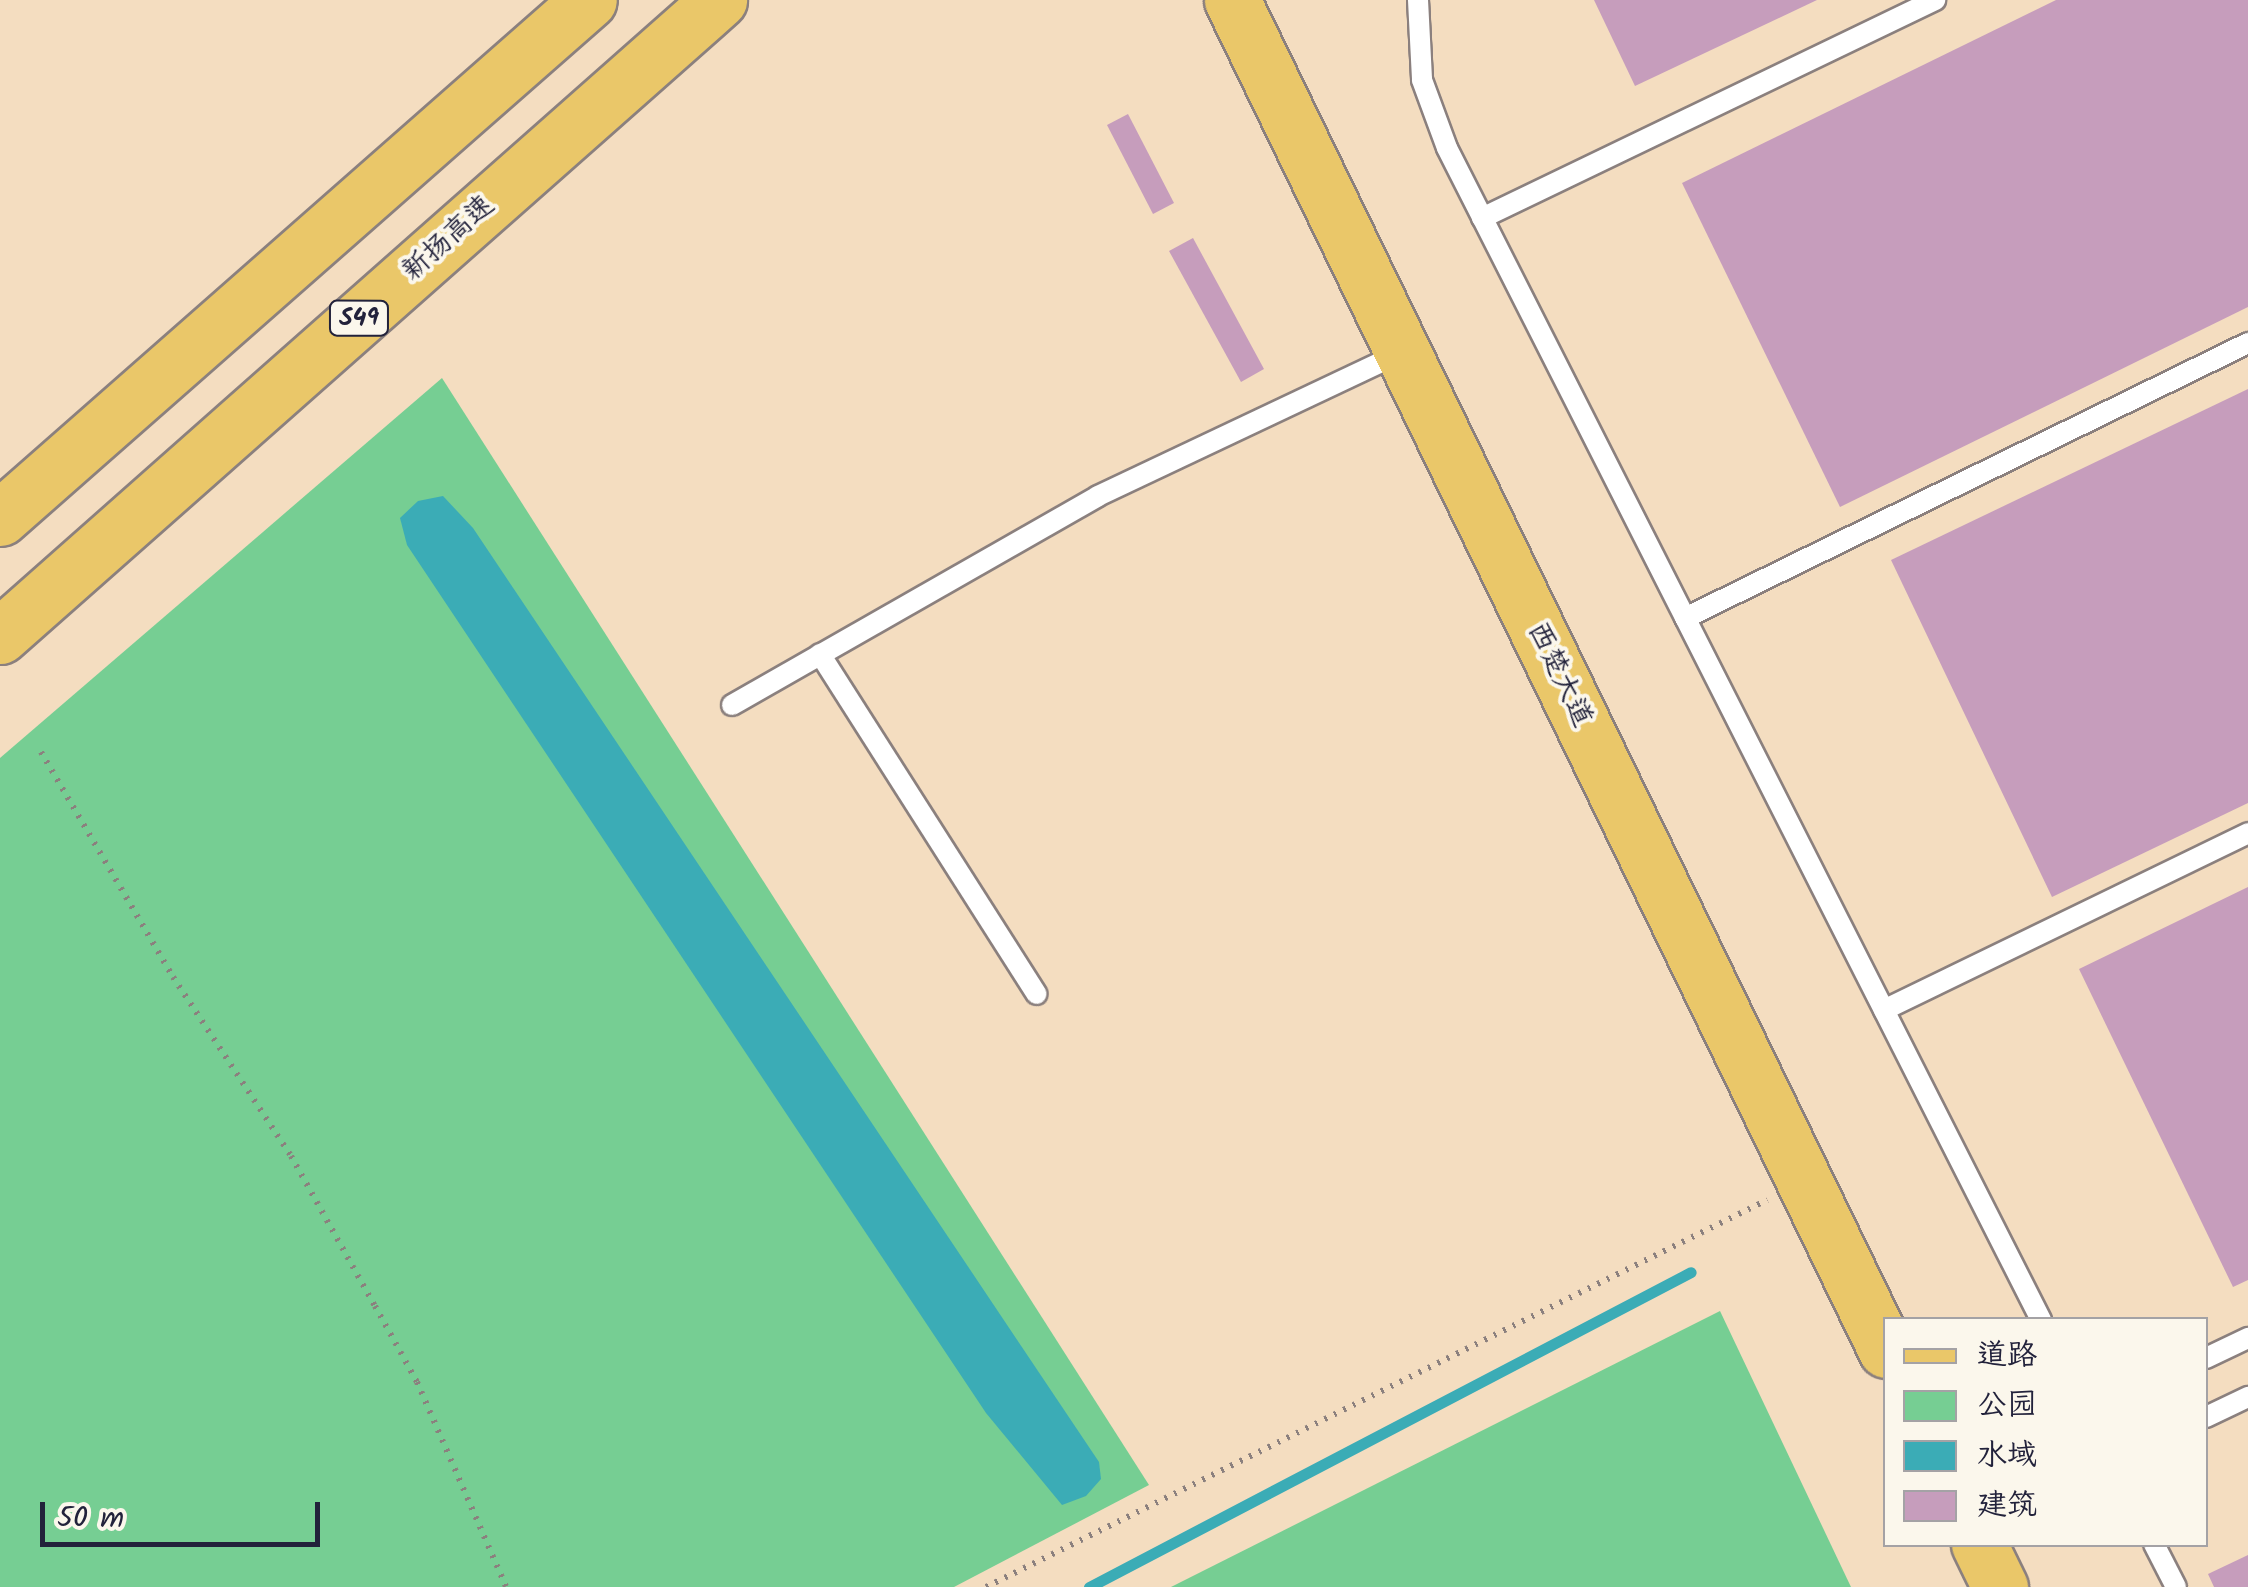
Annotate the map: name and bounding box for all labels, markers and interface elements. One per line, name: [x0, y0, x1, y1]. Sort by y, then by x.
street label: 新扬高速: [396, 189, 502, 289]
road number: S49: [326, 298, 392, 338]
street label: 西楚大道: [1519, 617, 1599, 733]
legend: [1883, 1317, 2208, 1547]
text: 道路: [1977, 1332, 2037, 1380]
text: 公园: [1977, 1382, 2037, 1430]
text: 水域: [1977, 1432, 2037, 1480]
scale bar: [45, 1482, 325, 1544]
text: 建筑: [1977, 1482, 2037, 1530]
text: 50 m: [57, 1495, 124, 1543]

